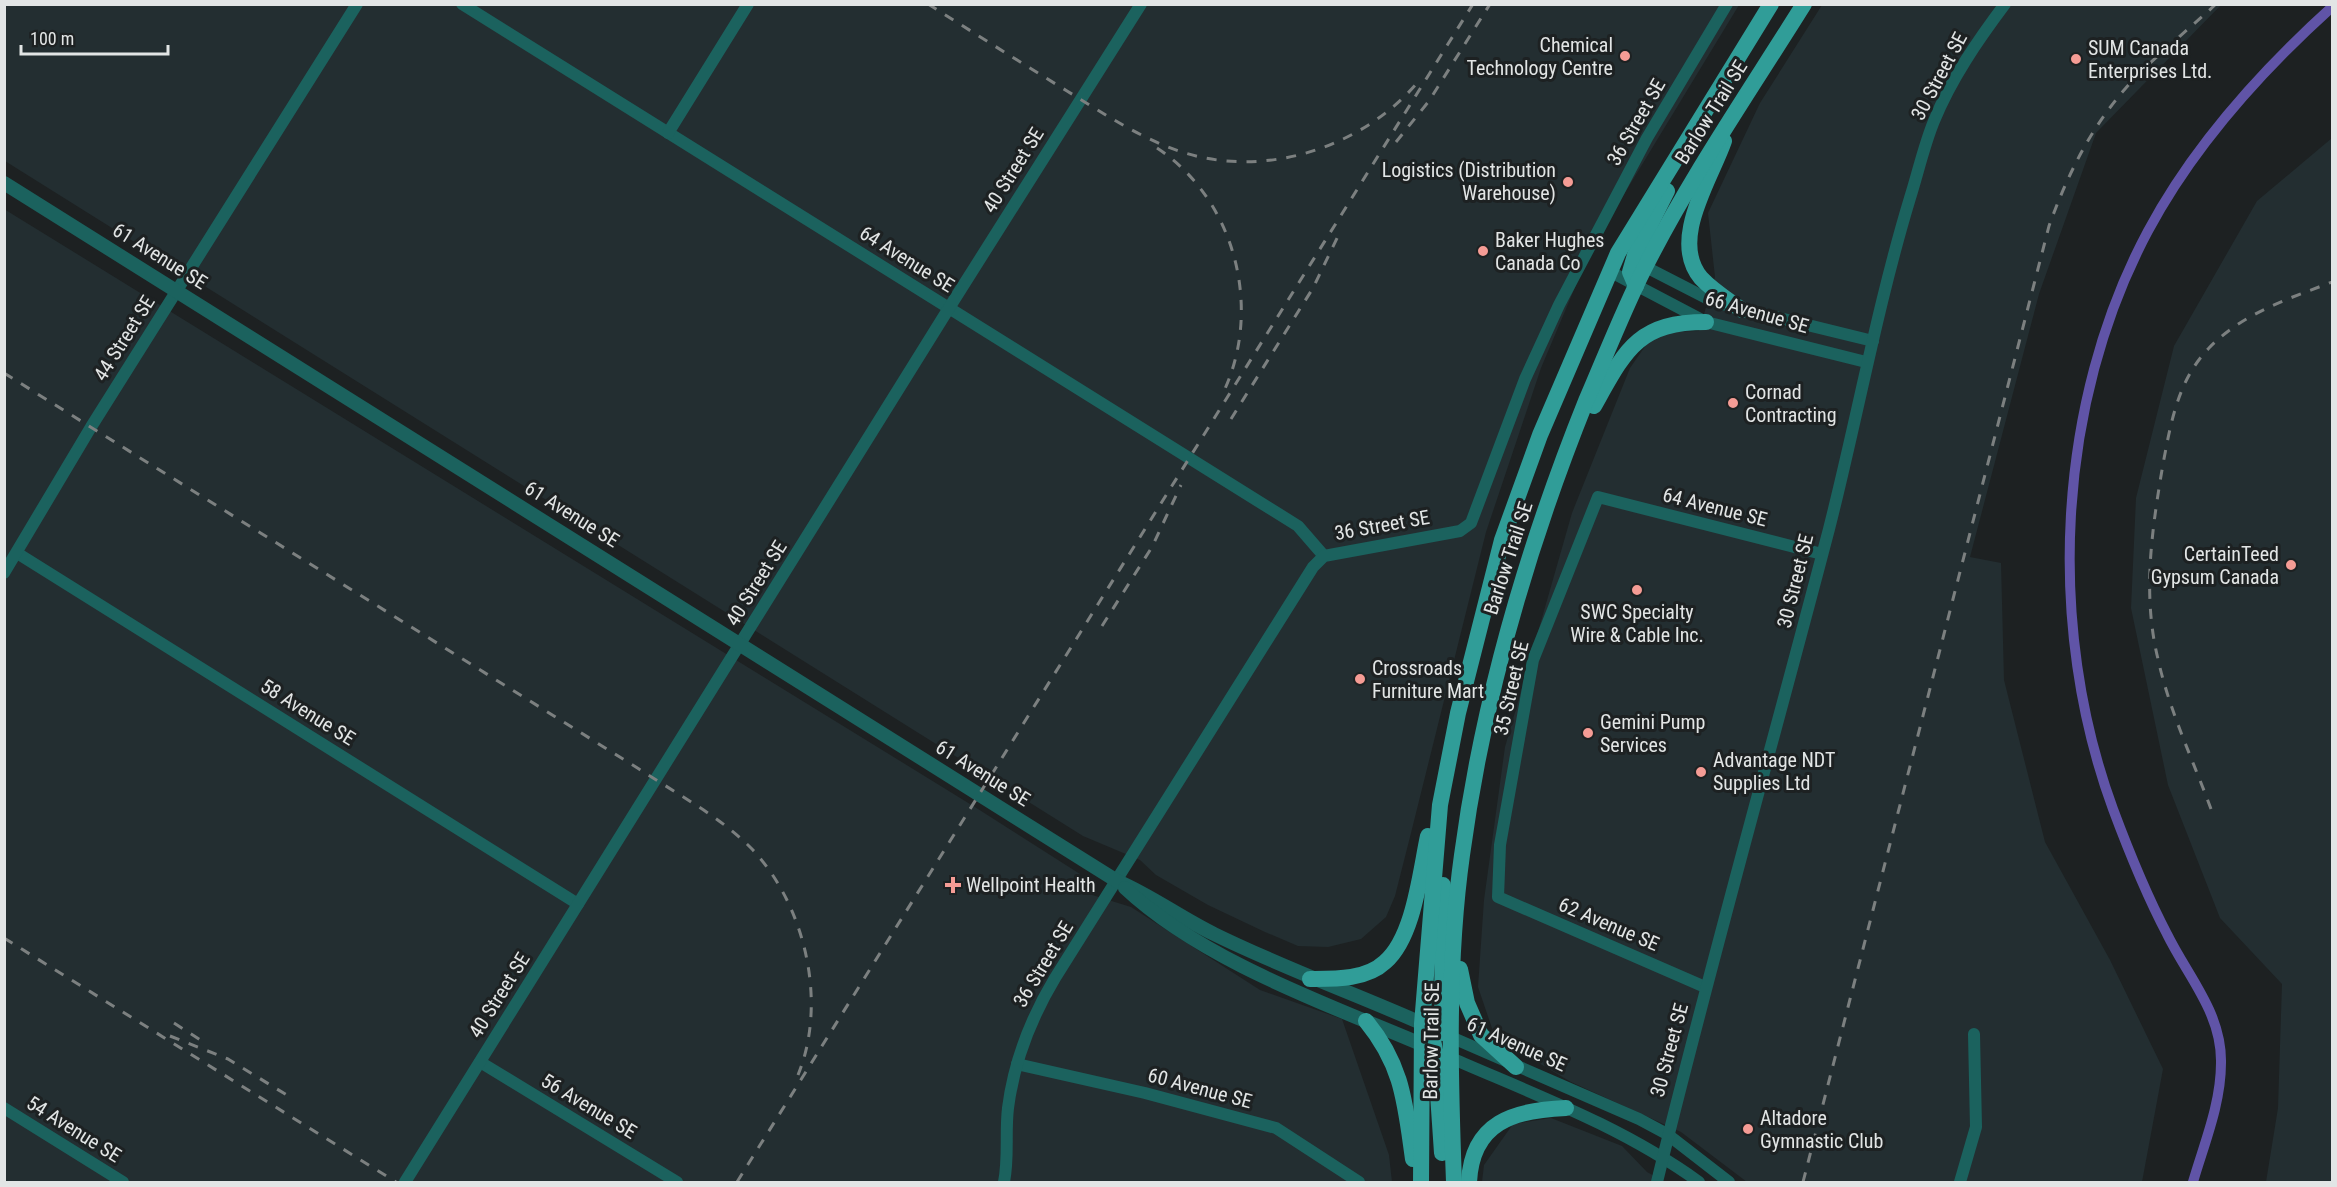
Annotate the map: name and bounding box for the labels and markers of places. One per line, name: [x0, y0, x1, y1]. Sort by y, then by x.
place label: Chemical Technology Centre: [1467, 33, 1613, 80]
place label: SUM Canada Enterprises Ltd.: [2088, 36, 2212, 83]
marker: Chemical Technology Centre: [1618, 49, 1632, 63]
marker: SUM Canada Enterprises Ltd.: [2069, 52, 2083, 66]
place label: Logistics (Distribution Warehouse): [1382, 158, 1556, 205]
marker: Logistics (Distribution Warehouse): [1561, 175, 1575, 189]
place label: Baker Hughes Canada Co: [1495, 228, 1604, 275]
marker: Baker Hughes Canada Co: [1476, 244, 1490, 258]
place label: Cornad Contracting: [1745, 380, 1837, 427]
marker: Cornad Contracting: [1726, 396, 1740, 410]
place label: CertainTeed Gypsum Canada: [2151, 542, 2279, 589]
marker: CertainTeed Gypsum Canada: [2284, 558, 2298, 572]
marker: SWC Specialty Wire & Cable Inc.: [1630, 583, 1644, 597]
place label: SWC Specialty Wire & Cable Inc.: [1570, 600, 1704, 647]
place label: Crossroads Furniture Mart: [1372, 656, 1484, 703]
marker: Crossroads Furniture Mart: [1353, 672, 1367, 686]
place label: Gemini Pump Services: [1600, 710, 1705, 757]
marker: Gemini Pump Services: [1581, 726, 1595, 740]
place label: Advantage NDT Supplies Ltd: [1713, 748, 1835, 795]
marker: Advantage NDT Supplies Ltd: [1694, 765, 1708, 779]
place label: Wellpoint Health: [966, 873, 1096, 897]
marker: Wellpoint Health: [944, 876, 962, 894]
place label: Altadore Gymnastic Club: [1760, 1106, 1883, 1153]
marker: Altadore Gymnastic Club: [1741, 1122, 1755, 1136]

